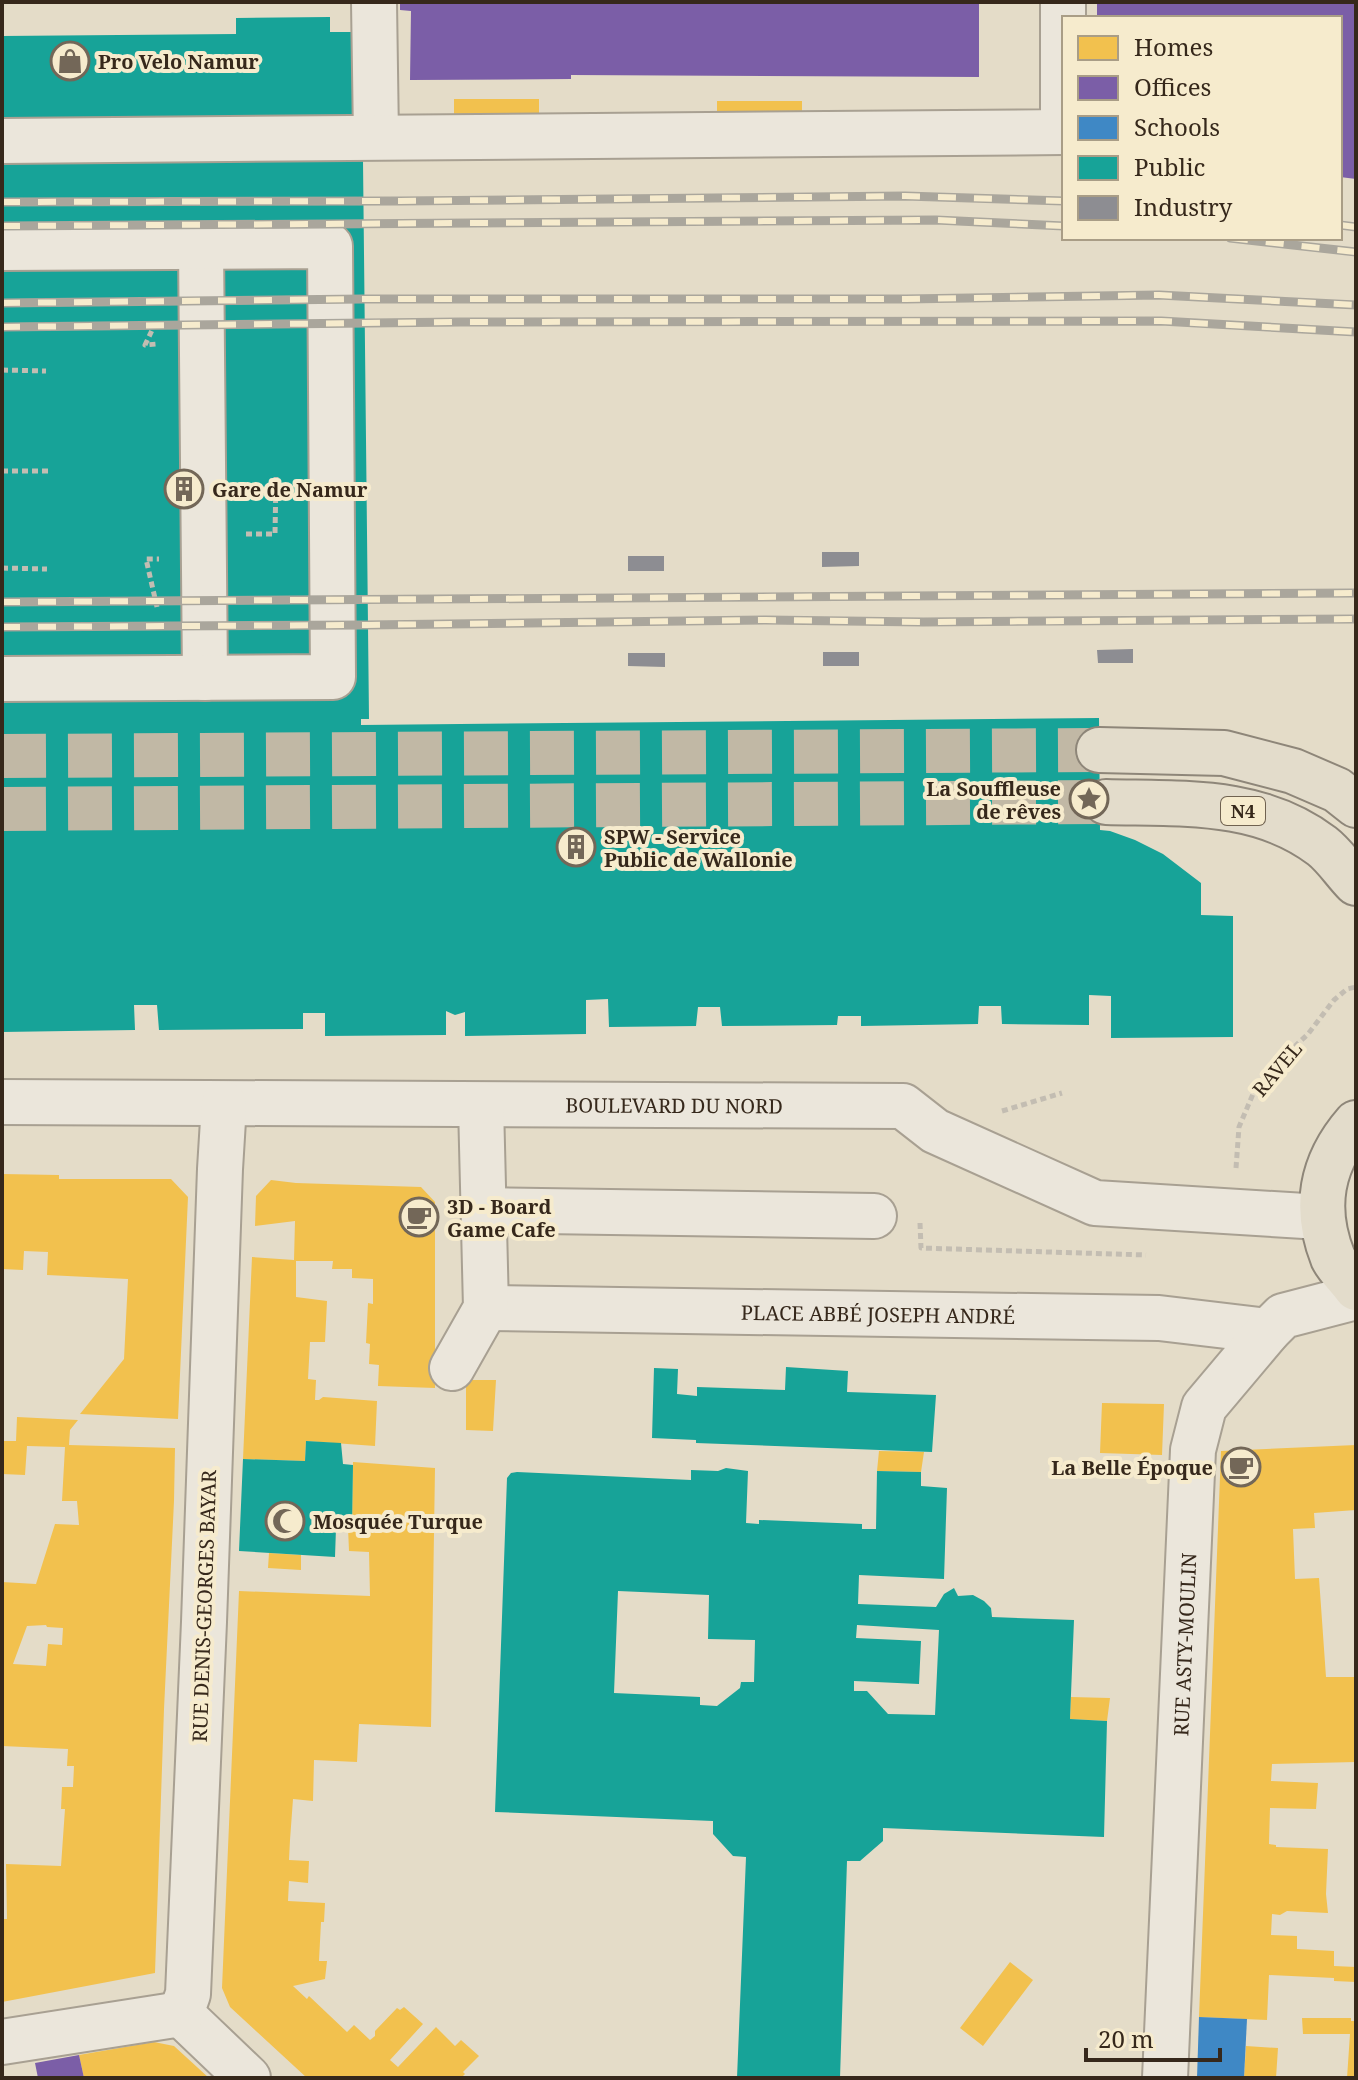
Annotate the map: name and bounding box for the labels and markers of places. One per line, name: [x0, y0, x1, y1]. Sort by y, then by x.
shop icon: Pro Velo Namur: [49, 40, 91, 82]
place label: Pro Velo Namur: [98, 48, 259, 75]
building icon: Gare de Namur: [163, 468, 205, 510]
place label: Gare de Namur: [212, 476, 368, 503]
place label: La Souffleuse de rêves: [926, 775, 1061, 825]
place icon: La Souffleuse de rêves: [1068, 778, 1110, 820]
place label: SPW - Service Public de Wallonie: [604, 823, 793, 873]
building icon: SPW - Service Public de Wallonie: [555, 826, 597, 868]
place label: 3D - Board Game Cafe: [447, 1193, 556, 1243]
cafe icon: 3D - Board Game Cafe: [398, 1196, 440, 1238]
cafe icon: La Belle Époque: [1220, 1446, 1262, 1488]
place label: La Belle Époque: [1051, 1454, 1213, 1481]
mosque icon: Mosquée Turque: [264, 1500, 306, 1542]
place label: Mosquée Turque: [313, 1508, 483, 1535]

